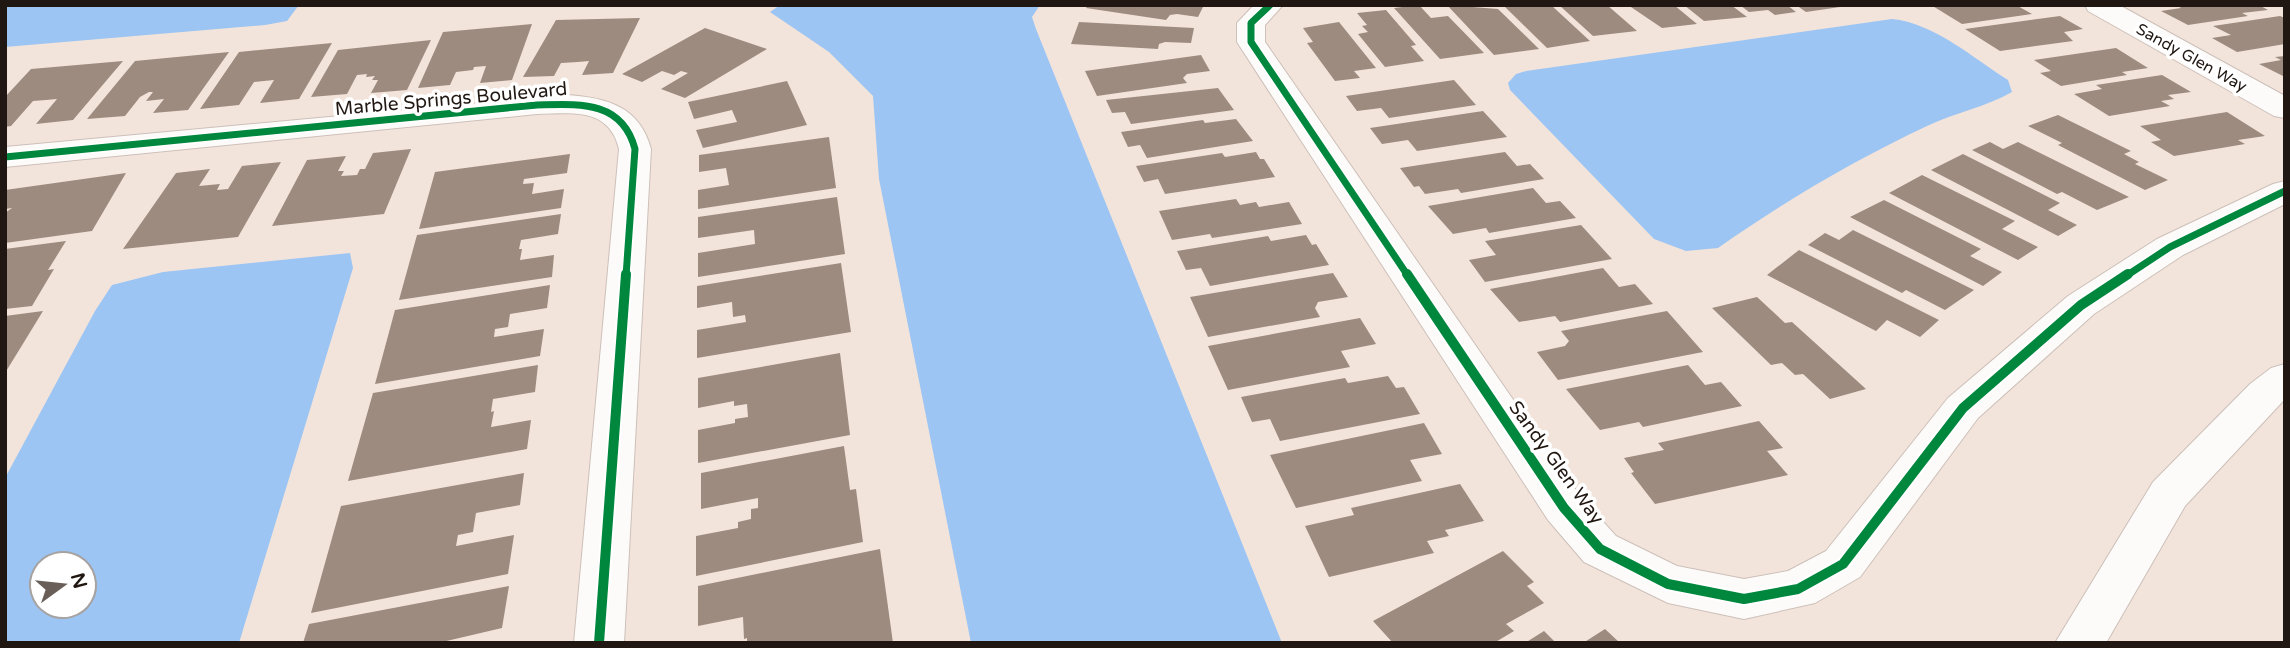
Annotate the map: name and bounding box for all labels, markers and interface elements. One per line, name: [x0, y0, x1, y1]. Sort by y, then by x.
street label: Sandy Glen Way: [2133, 19, 2251, 97]
street label: Marble Springs Boulevard: [334, 78, 568, 120]
street label: Sandy Glen Way: [1504, 397, 1608, 528]
north arrow: [28, 550, 98, 620]
text: N: [66, 571, 91, 591]

